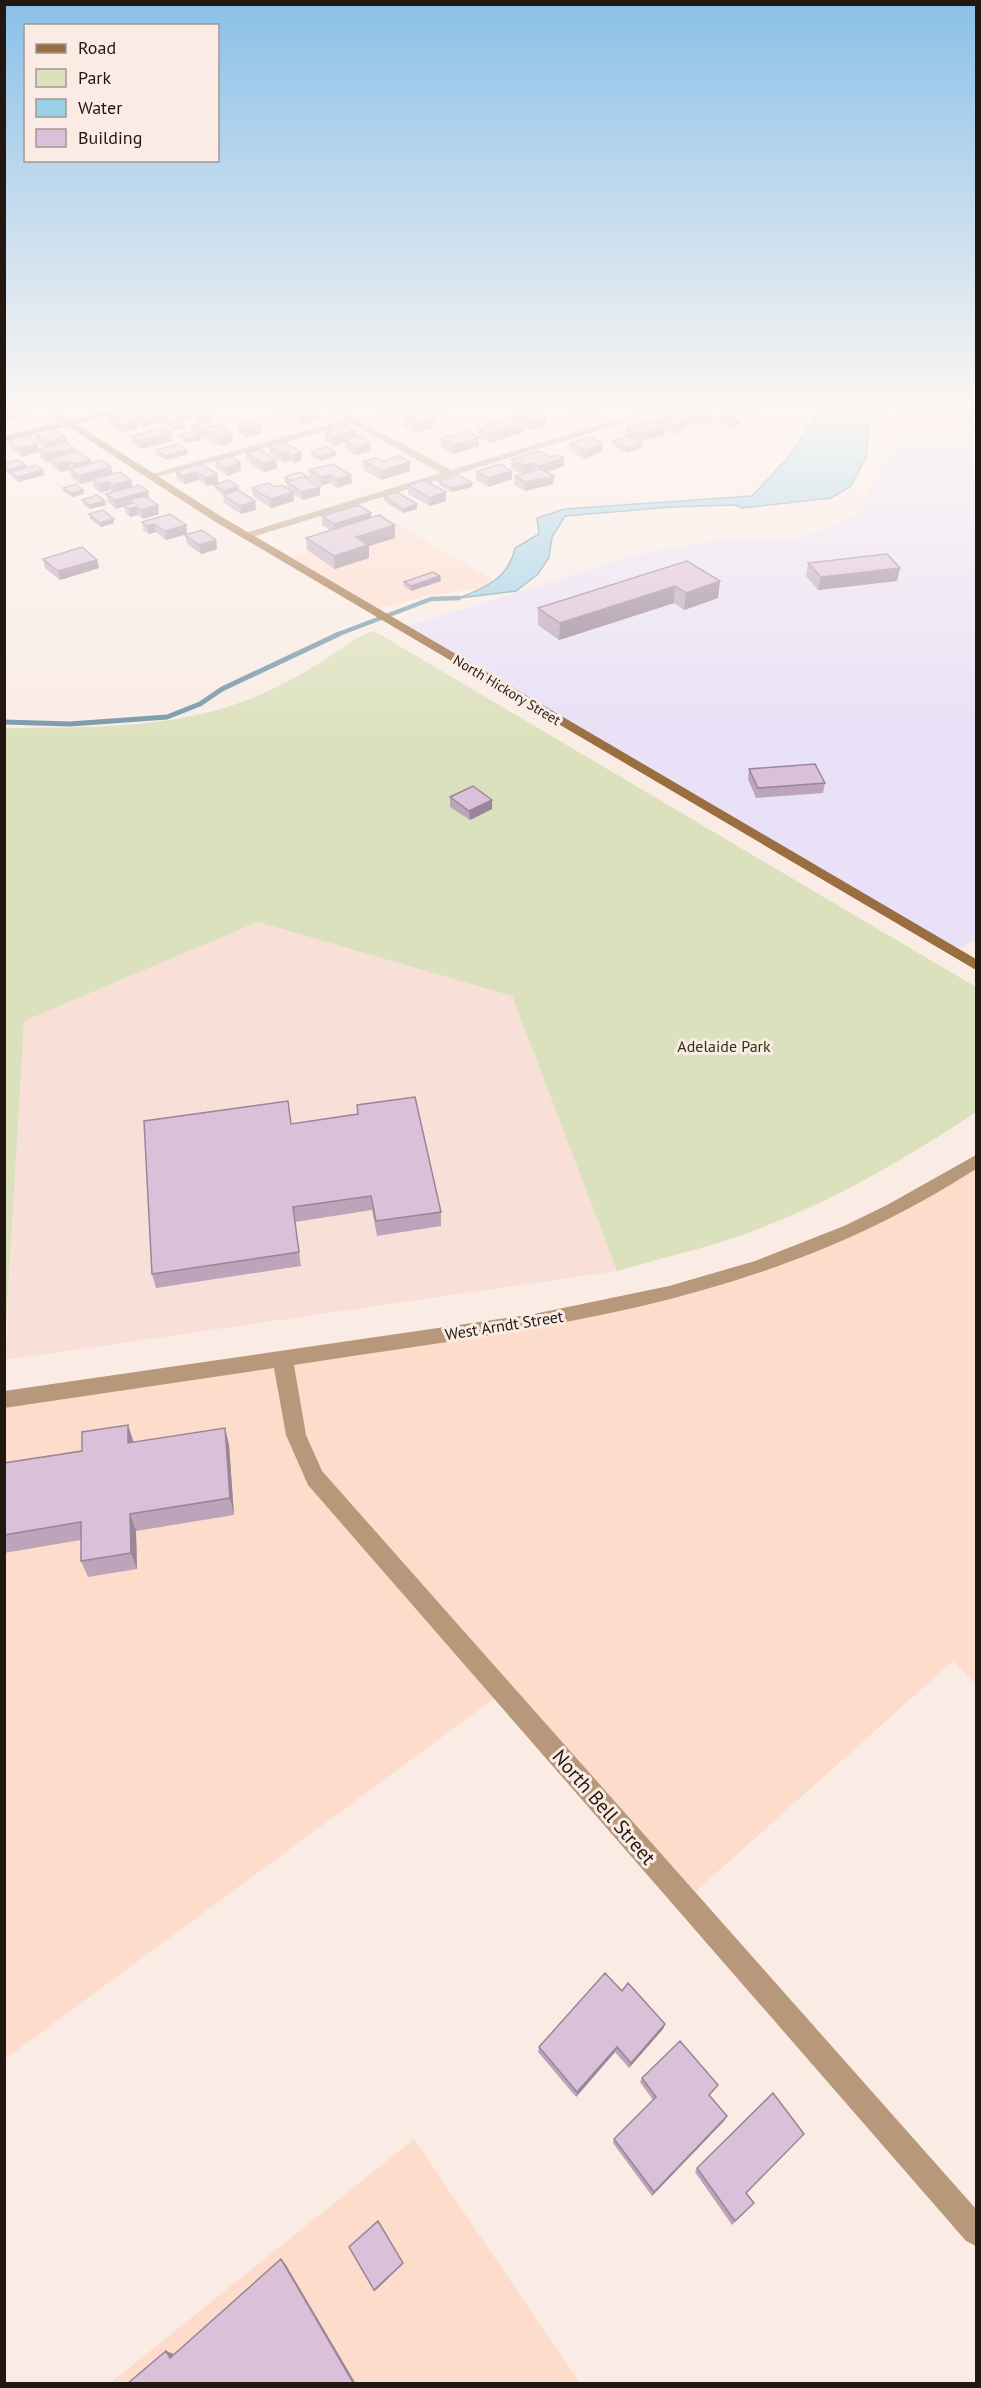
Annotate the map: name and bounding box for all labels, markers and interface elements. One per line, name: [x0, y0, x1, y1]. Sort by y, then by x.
legend: [24, 24, 219, 162]
text: Road: [78, 36, 116, 59]
text: Park: [78, 66, 111, 89]
text: Water: [78, 96, 122, 119]
text: Building: [78, 126, 142, 149]
street label: North Hickory Street: [450, 651, 564, 729]
park label: Adelaide Park: [677, 1036, 771, 1056]
street label: West Arndt Street: [443, 1306, 565, 1344]
street label: North Bell Street: [547, 1744, 661, 1870]

